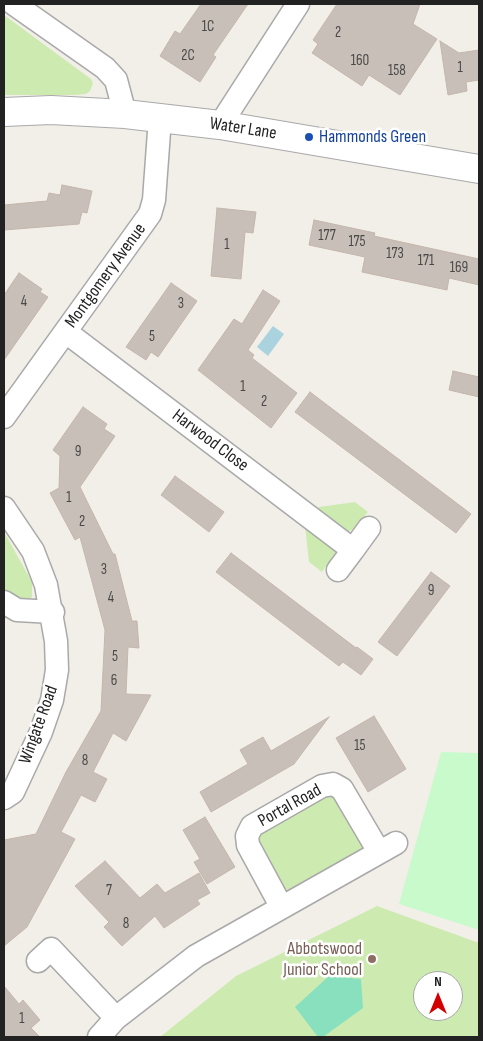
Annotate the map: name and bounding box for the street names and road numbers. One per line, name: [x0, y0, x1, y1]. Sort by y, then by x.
street label: Water Lane: [208, 113, 278, 145]
street label: Montgomery Avenue: [61, 219, 151, 333]
street label: Harwood Close: [168, 405, 252, 477]
street label: Wingate Road: [15, 683, 63, 767]
street label: Portal Road: [255, 780, 325, 832]

